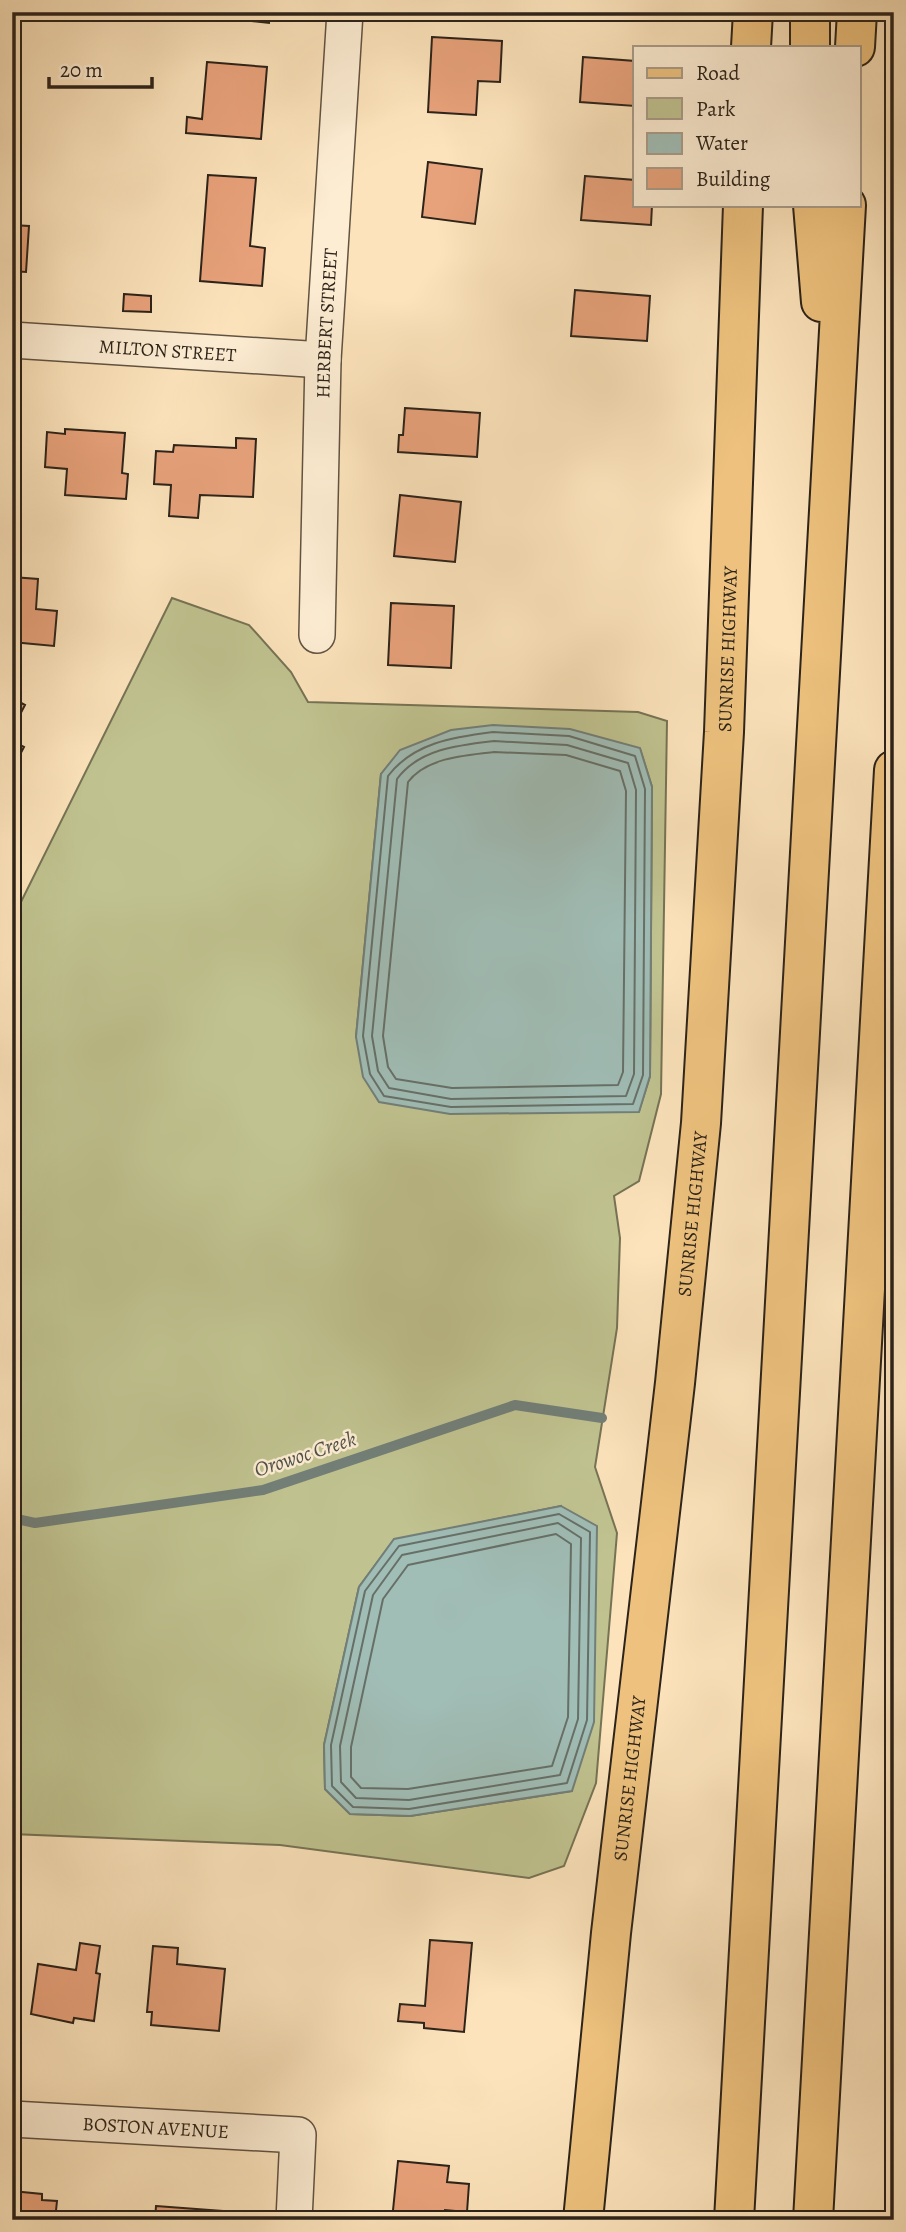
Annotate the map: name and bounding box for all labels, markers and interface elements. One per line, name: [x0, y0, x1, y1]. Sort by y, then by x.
scale bar: [49, 46, 152, 90]
legend: [633, 46, 860, 206]
text: 20 m: [60, 56, 103, 84]
text: Road: [696, 59, 740, 87]
text: Park: [696, 95, 736, 123]
text: Water: [695, 129, 748, 157]
text: Building: [696, 165, 771, 193]
street label: HERBERT STREET: [310, 247, 344, 399]
street label: MILTON STREET: [98, 334, 238, 368]
street label: SUNRISE HIGHWAY: [712, 565, 744, 733]
street label: SUNRISE HIGHWAY: [672, 1129, 714, 1298]
water label: Orowoc Creek: [251, 1424, 359, 1484]
street label: SUNRISE HIGHWAY: [607, 1694, 653, 1862]
street label: BOSTON AVENUE: [82, 2111, 229, 2145]

